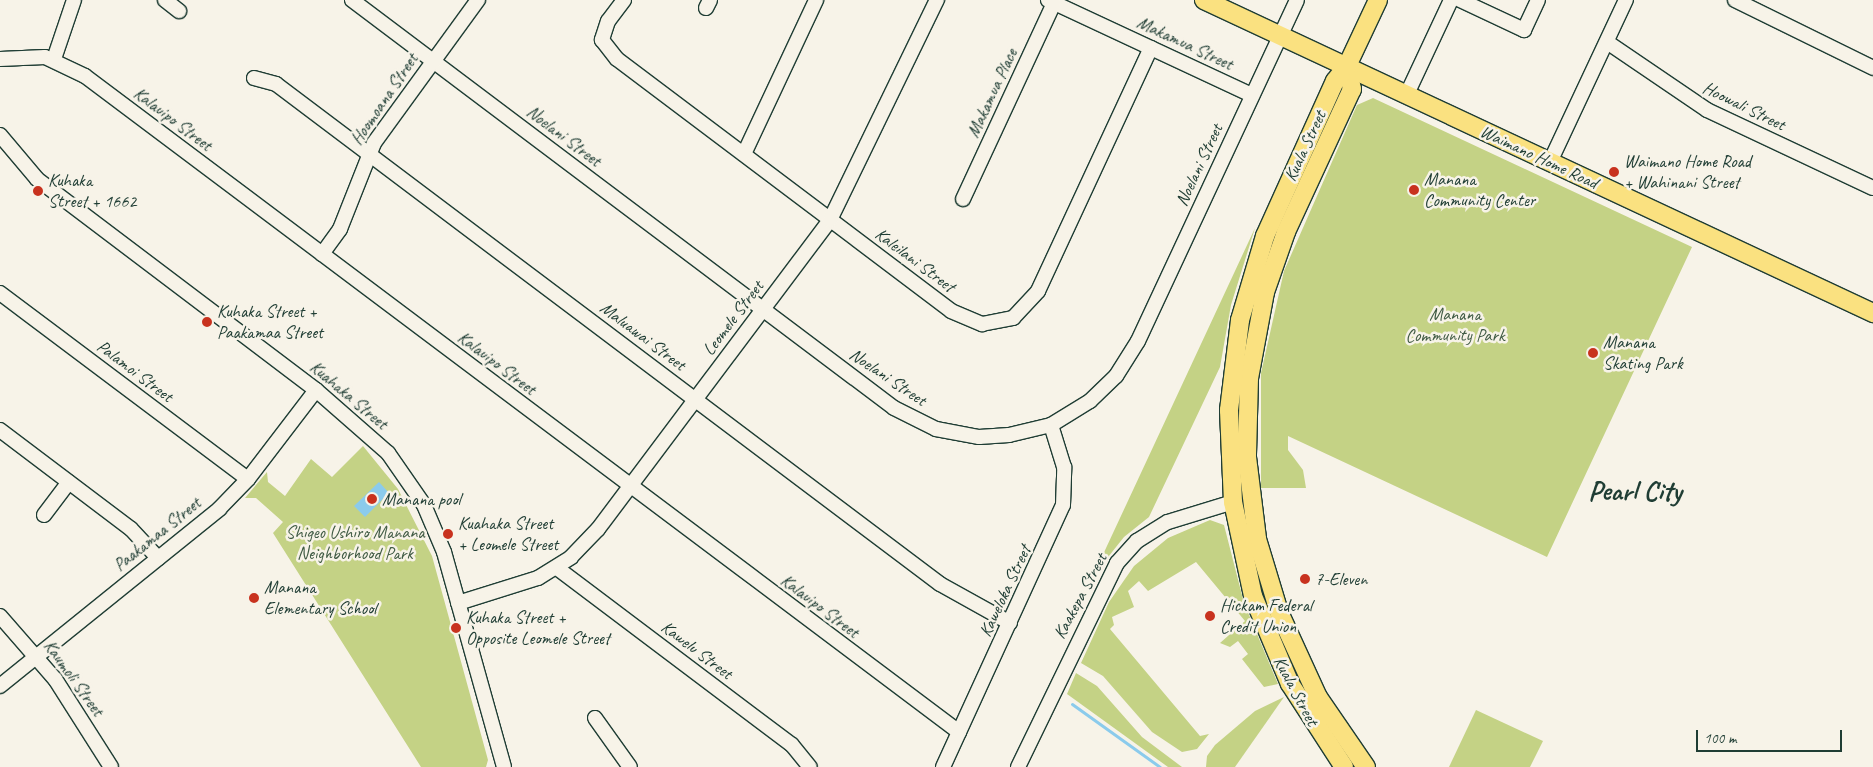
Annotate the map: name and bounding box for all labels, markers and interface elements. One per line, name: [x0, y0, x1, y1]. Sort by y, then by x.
street label: Makamua Street: [1133, 11, 1237, 75]
street label: Makamua Place: [962, 45, 1022, 141]
street label: Hoomoana Street: [345, 49, 423, 149]
street label: Hoowali Street: [1699, 77, 1789, 135]
street label: Kalauipo Street: [129, 82, 217, 156]
street label: Noelani Street: [522, 101, 606, 171]
street label: Kuala Street: [1279, 107, 1331, 185]
street label: Noelani Street: [1171, 120, 1227, 210]
street label: Waimano Home Road: [1477, 120, 1601, 194]
place label: Waimano Home Road + Wahinani Street: [1624, 151, 1751, 193]
marker: Waimano Home Road + Wahinani Street: [1608, 166, 1620, 178]
place label: Manana Community Center: [1424, 169, 1535, 212]
place label: Kuhaka Street + 1662: [48, 170, 136, 212]
marker: Manana Community Center: [1408, 184, 1420, 196]
marker: Kuhaka Street + 1662: [32, 185, 44, 197]
street label: Kaleilani Street: [871, 223, 959, 297]
street label: Leomele Street: [698, 276, 768, 360]
street label: Maluawai Street: [596, 297, 690, 375]
place label: Kuhaka Street + Paakamaa Street: [217, 301, 323, 344]
park label: Manana Community Park: [1405, 304, 1505, 346]
marker: Kuhaka Street + Paakamaa Street: [201, 316, 213, 328]
street label: Kalauipo Street: [453, 326, 541, 400]
place label: Manana Skating Park: [1603, 332, 1683, 374]
street label: Palamoi Street: [93, 335, 177, 407]
street label: Noelani Street: [845, 343, 931, 411]
marker: Manana Skating Park: [1587, 347, 1599, 359]
street label: Kuahaka Street: [305, 356, 393, 434]
district label: Pearl City: [1589, 474, 1681, 508]
place label: Manana pool: [382, 488, 461, 510]
street label: Paakamaa Street: [109, 492, 205, 576]
marker: Manana pool: [366, 493, 378, 505]
place label: Kuahaka Street + Leomele Street: [458, 513, 559, 556]
park label: Shigeo Ushiro Manana Neighborhood Park: [285, 522, 425, 564]
marker: Kuahaka Street + Leomele Street: [442, 528, 454, 540]
street label: Kaweloka Street: [974, 542, 1036, 640]
street label: Kaakepa Street: [1048, 549, 1112, 643]
place label: 7-Eleven: [1315, 568, 1367, 590]
street label: Kalauipo Street: [776, 569, 864, 643]
marker: 7-Eleven: [1299, 573, 1311, 585]
place label: Manana Elementary School: [264, 577, 376, 620]
marker: Manana Elementary School: [248, 592, 260, 604]
place label: Hickam Federal Credit Union: [1220, 595, 1312, 638]
place label: Kuhaka Street + Opposite Leomele Street: [466, 607, 609, 650]
marker: Hickam Federal Credit Union: [1204, 610, 1216, 622]
street label: Kawelu Street: [657, 616, 737, 684]
marker: Kuhaka Street + Opposite Leomele Street: [450, 622, 462, 634]
street label: Kaumoli Street: [39, 636, 109, 720]
street label: Kuala Street: [1269, 652, 1323, 730]
scale bar: [1698, 720, 1844, 752]
text: 100 m: [1704, 729, 1736, 748]

